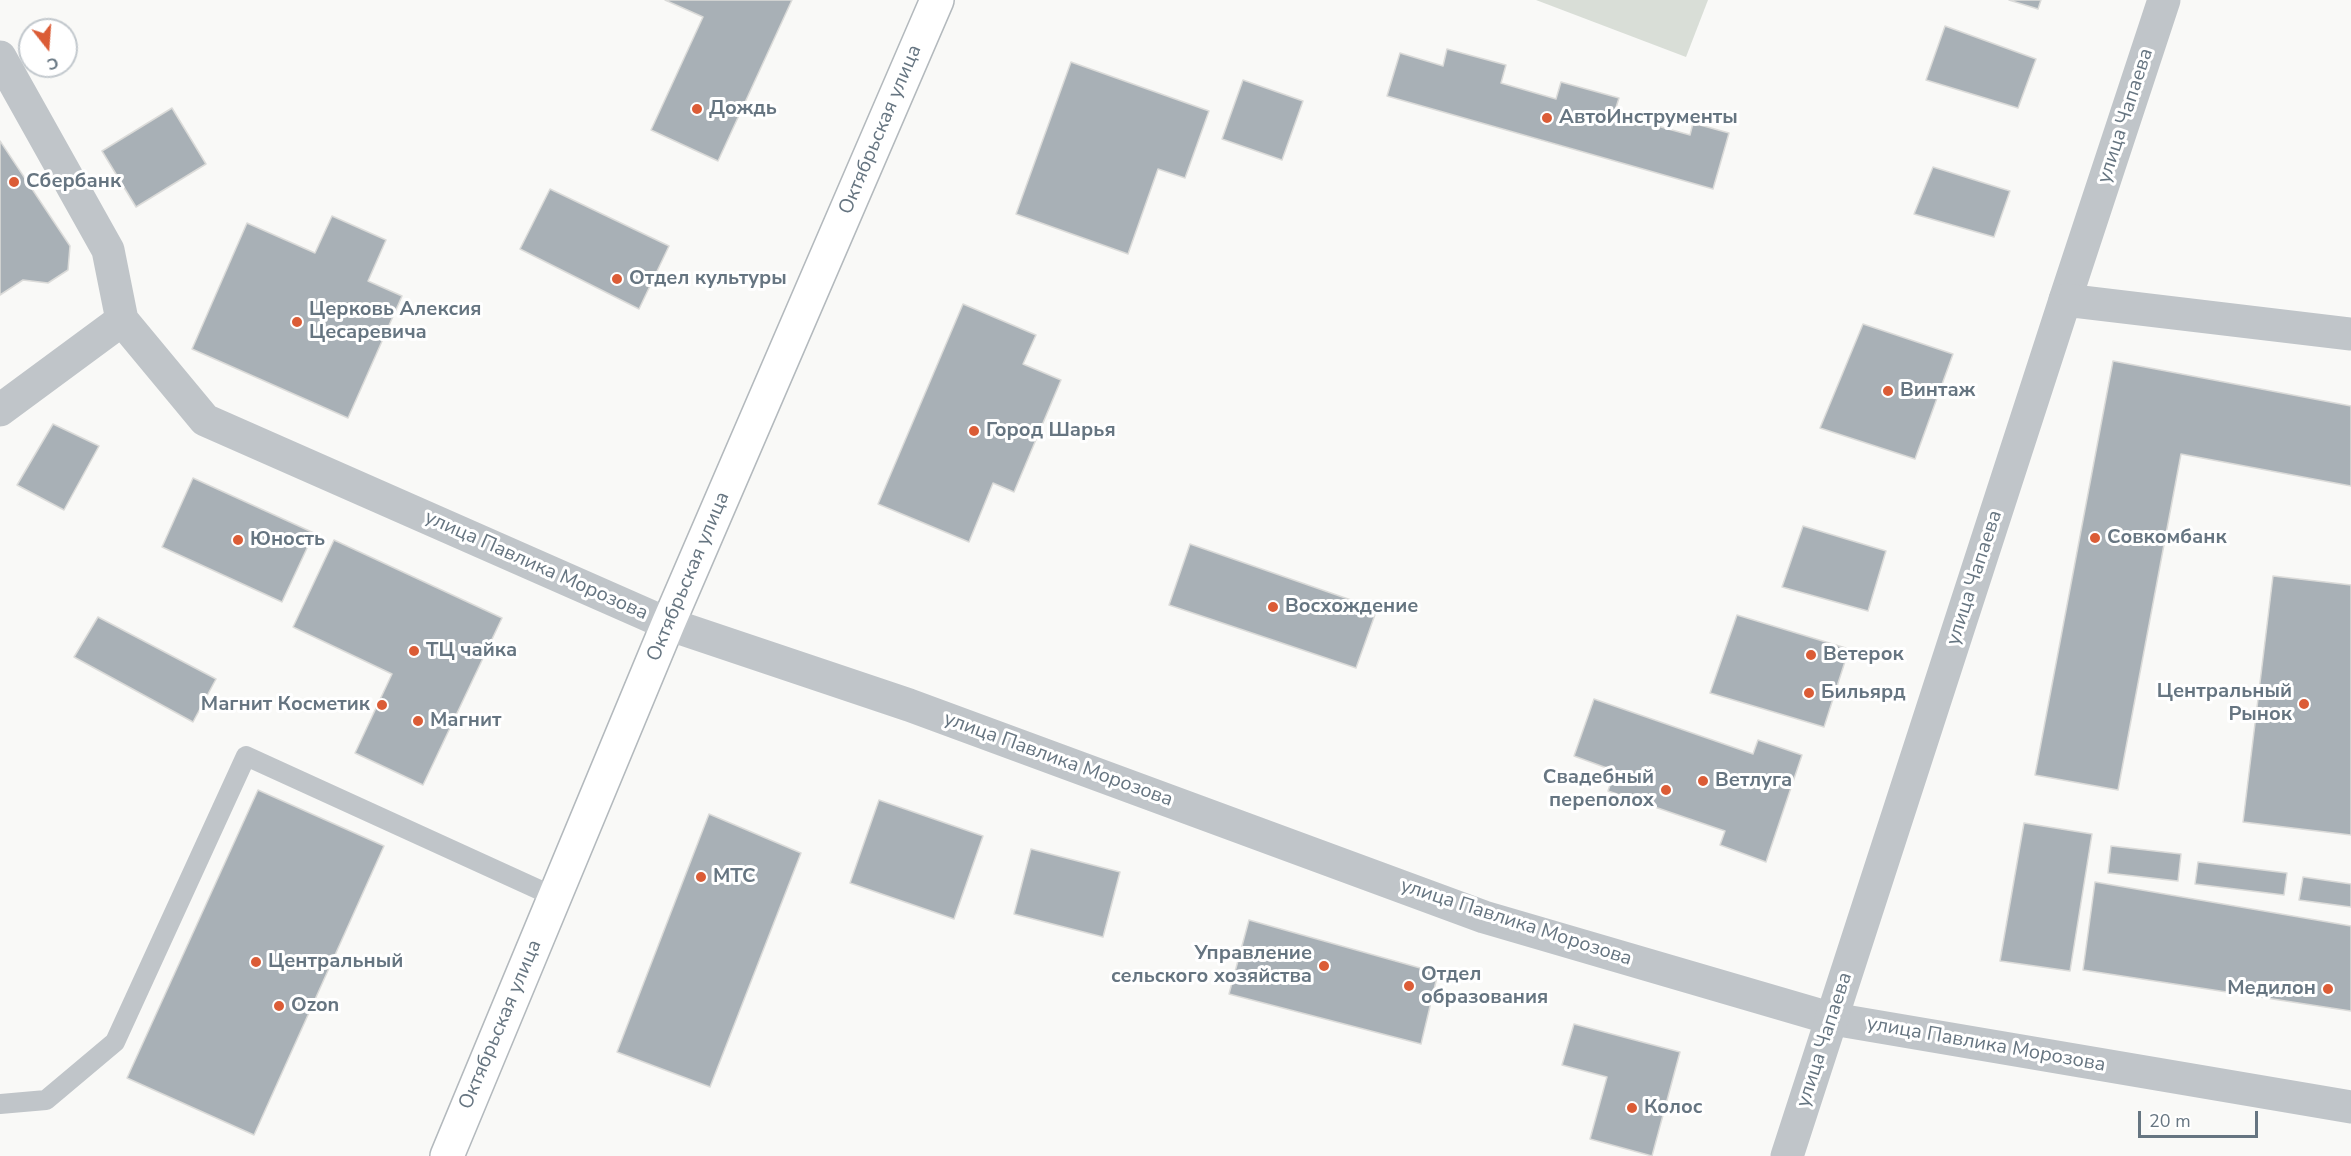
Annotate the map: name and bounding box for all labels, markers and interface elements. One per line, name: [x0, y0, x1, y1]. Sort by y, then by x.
north arrow: [18, 18, 78, 78]
street label: Октябрьская улица: [834, 42, 928, 218]
street label: улица Чапаева: [2093, 46, 2159, 186]
text: С: [44, 51, 61, 75]
place label: Дождь: [709, 97, 777, 121]
marker: Дождь: [690, 102, 704, 116]
place label: АвтоИнструменты: [1559, 106, 1738, 130]
marker: АвтоИнструменты: [1540, 111, 1554, 125]
place label: Сбербанк: [26, 170, 121, 194]
marker: Сбербанк: [7, 175, 21, 189]
place label: Отдел культуры: [629, 267, 787, 291]
marker: Отдел культуры: [610, 272, 624, 286]
place label: Церковь Алексия Цесаревича: [309, 298, 482, 345]
marker: Церковь Алексия Цесаревича: [290, 315, 304, 329]
place label: Винтаж: [1900, 379, 1975, 403]
marker: Винтаж: [1881, 384, 1895, 398]
place label: Город Шарья: [986, 419, 1116, 443]
marker: Город Шарья: [967, 424, 981, 438]
street label: Октябрьская улица: [642, 489, 736, 665]
street label: улица Павлика Морозова: [421, 506, 651, 626]
street label: улица Чапаева: [1942, 508, 2008, 648]
place label: Совкомбанк: [2107, 526, 2227, 550]
place label: Юность: [250, 528, 325, 552]
marker: Совкомбанк: [2088, 531, 2102, 545]
marker: Юность: [231, 533, 245, 547]
place label: Восхождение: [1285, 595, 1418, 619]
marker: Восхождение: [1266, 600, 1280, 614]
place label: ТЦ чайка: [426, 639, 517, 663]
place label: Ветерок: [1823, 643, 1904, 667]
marker: ТЦ чайка: [407, 644, 421, 658]
marker: Ветерок: [1804, 648, 1818, 662]
place label: Центральный Рынок: [2157, 680, 2292, 727]
place label: Бильярд: [1821, 681, 1906, 705]
marker: Бильярд: [1802, 686, 1816, 700]
place label: Магнит Косметик: [201, 693, 370, 717]
marker: Центральный Рынок: [2297, 697, 2311, 711]
marker: Магнит Косметик: [375, 698, 389, 712]
street label: улица Павлика Морозова: [940, 707, 1176, 813]
place label: Магнит: [430, 709, 501, 733]
marker: Магнит: [411, 714, 425, 728]
place label: Свадебный переполох: [1543, 766, 1654, 813]
place label: Ветлуга: [1715, 769, 1792, 793]
marker: Ветлуга: [1696, 774, 1710, 788]
marker: Свадебный переполох: [1659, 783, 1673, 797]
place label: МТС: [713, 865, 756, 889]
marker: МТС: [694, 870, 708, 884]
street label: улица Павлика Морозова: [1397, 874, 1635, 972]
street label: Октябрьская улица: [454, 937, 548, 1113]
place label: Управление сельского хозяйства: [1111, 942, 1312, 989]
place label: Центральный: [268, 950, 403, 974]
marker: Центральный: [249, 955, 263, 969]
marker: Управление сельского хозяйства: [1317, 959, 1331, 973]
place label: Отдел образования: [1421, 963, 1548, 1010]
street label: улица Чапаева: [1792, 970, 1858, 1110]
place label: Медилон: [2227, 977, 2316, 1001]
marker: Отдел образования: [1402, 979, 1416, 993]
marker: Медилон: [2321, 982, 2335, 996]
place label: Ozon: [291, 994, 339, 1018]
marker: Ozon: [272, 999, 286, 1013]
street label: улица Павлика Морозова: [1865, 1012, 2107, 1078]
place label: Колос: [1644, 1096, 1702, 1120]
scale bar: [2141, 1099, 2261, 1137]
marker: Колос: [1625, 1101, 1639, 1115]
text: 20 m: [2149, 1109, 2191, 1133]

